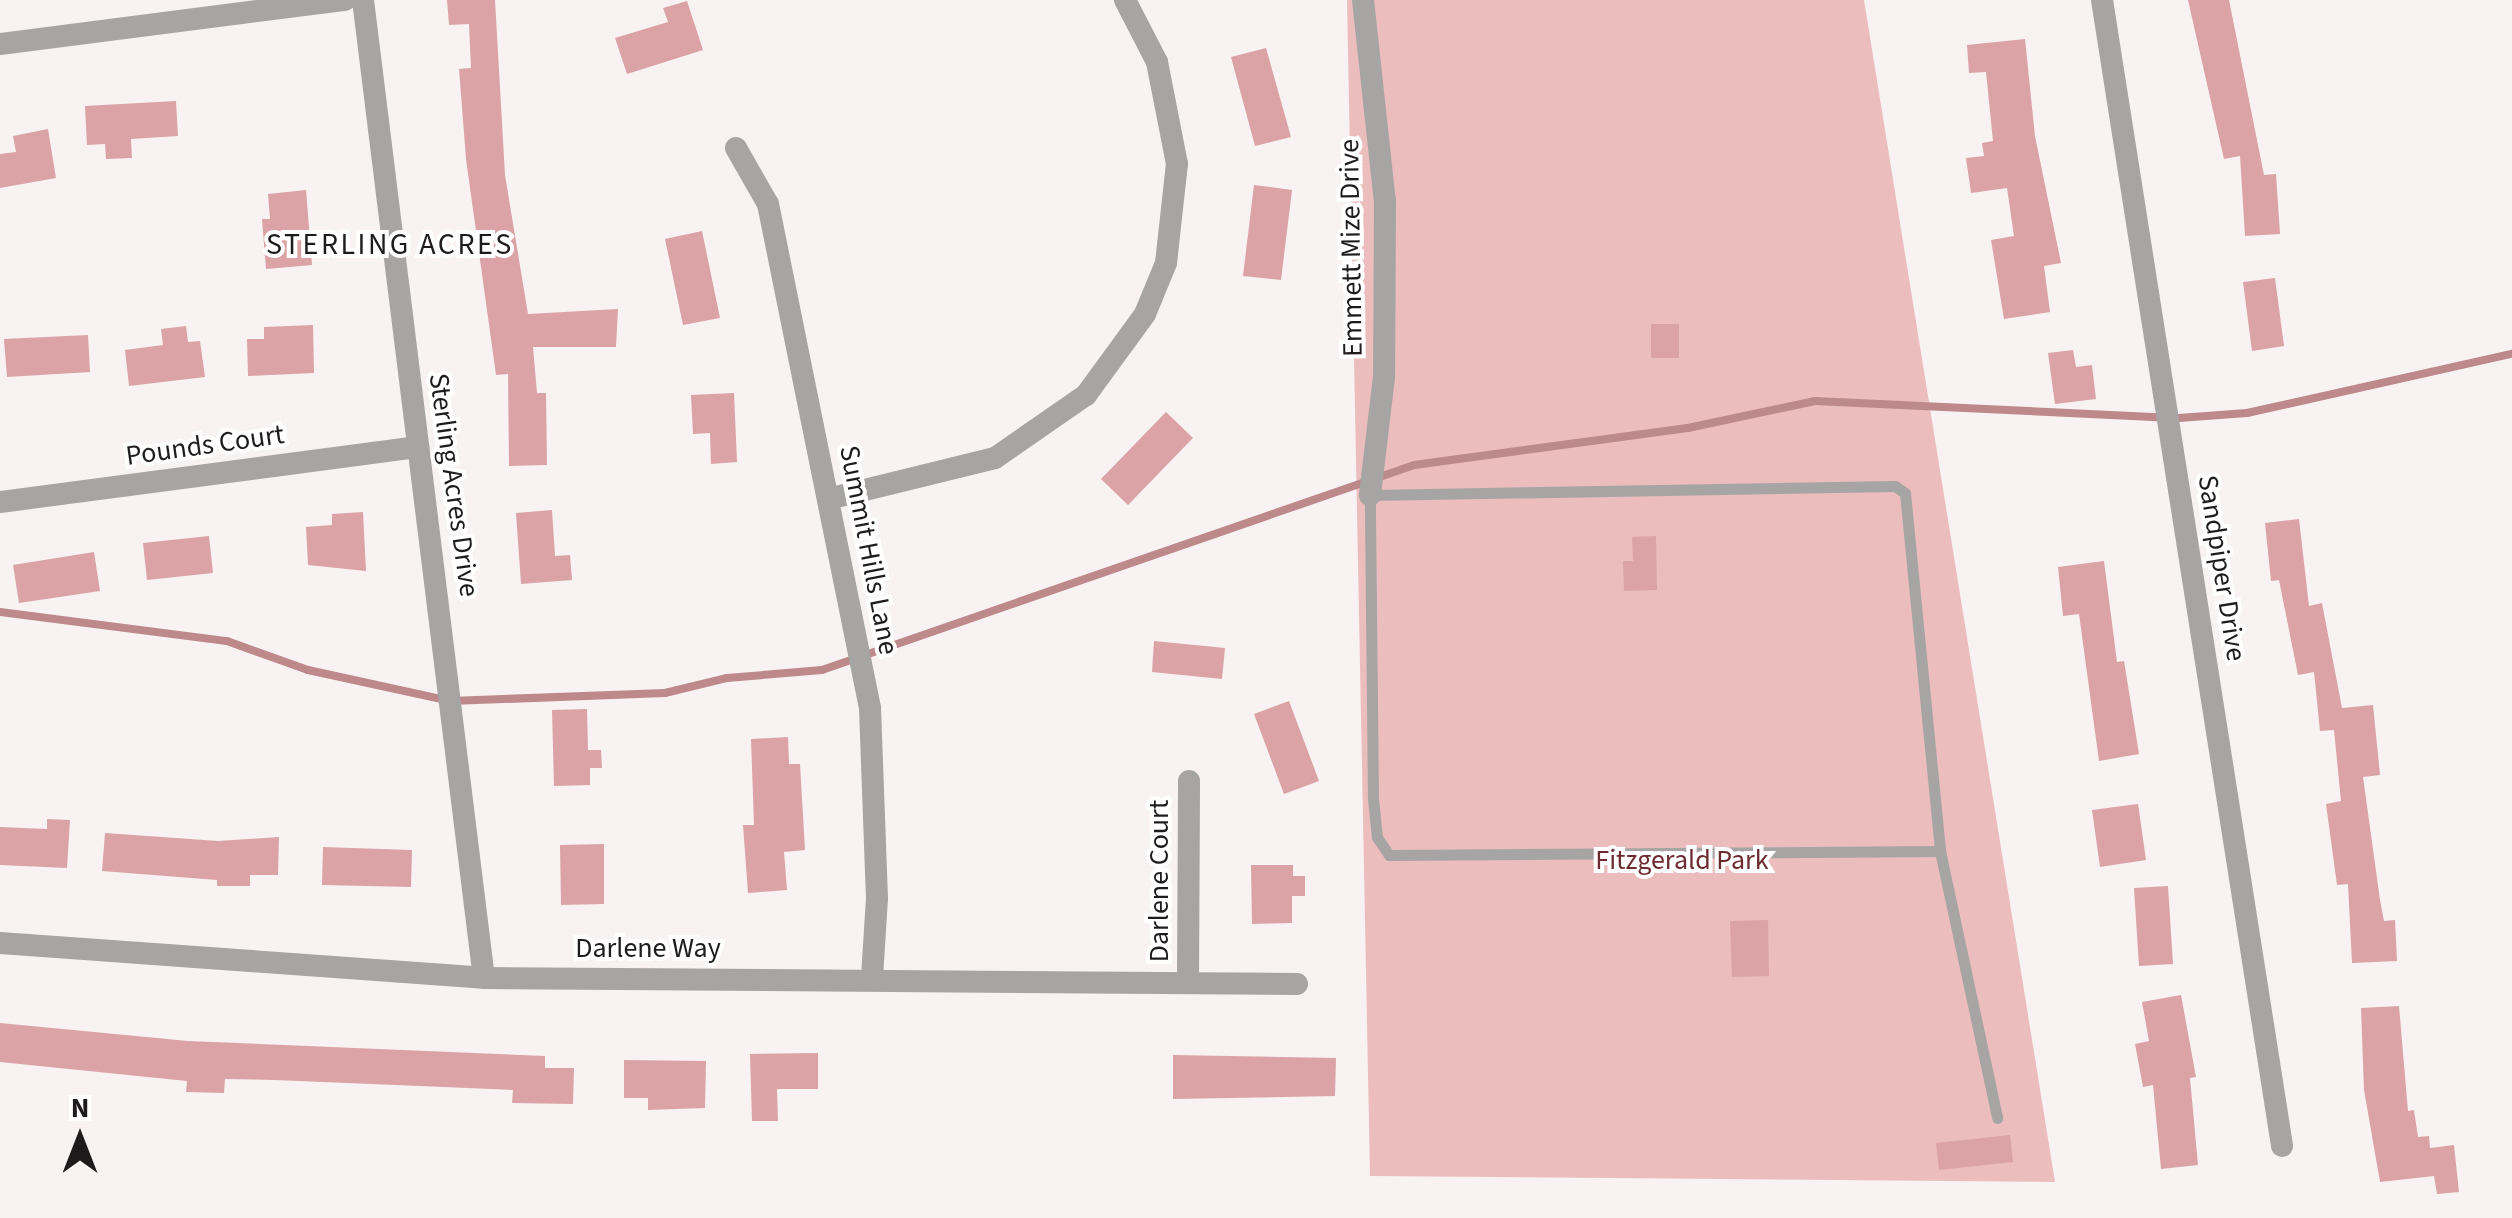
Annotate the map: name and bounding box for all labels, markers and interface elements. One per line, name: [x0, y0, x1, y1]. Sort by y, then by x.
street label: Emmett Mize Drive: [1332, 139, 1370, 357]
district label: STERLING ACRES: [266, 227, 514, 263]
street label: Sterling Acres Drive: [422, 371, 486, 599]
street label: Pounds Court: [124, 417, 286, 473]
street label: Summit Hills Lane: [832, 443, 906, 657]
street label: Sandpiper Drive: [2191, 473, 2253, 663]
street label: Darlene Court: [1142, 800, 1176, 962]
park label: Fitzgerald Park: [1595, 843, 1769, 877]
street label: Darlene Way: [575, 931, 721, 965]
north arrow: [30, 1088, 130, 1188]
text: N: [71, 1088, 89, 1128]

